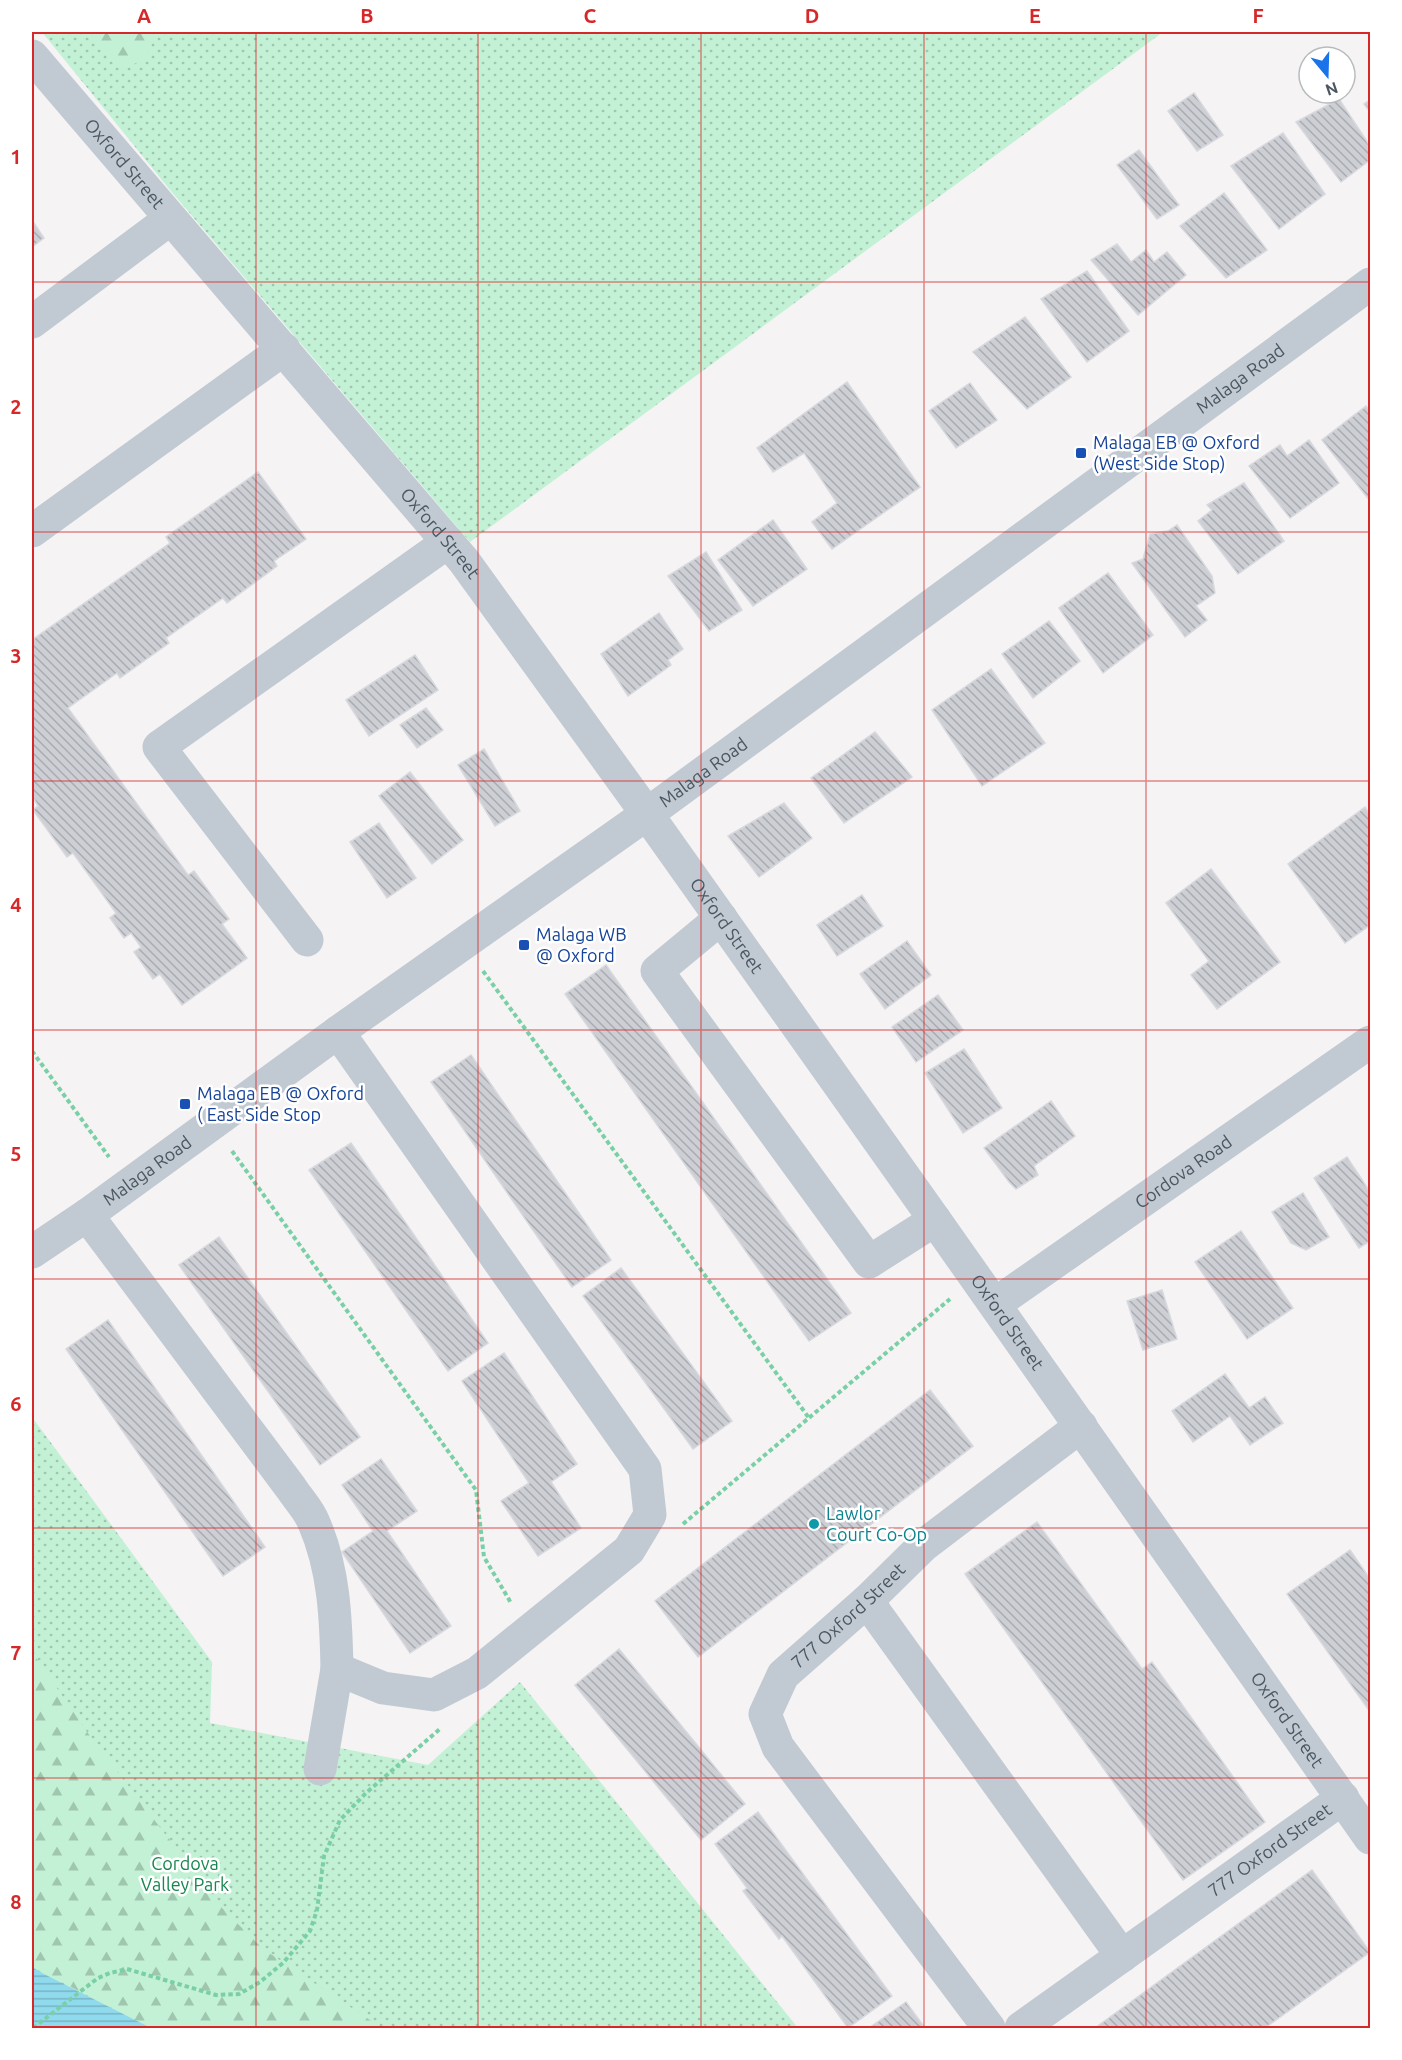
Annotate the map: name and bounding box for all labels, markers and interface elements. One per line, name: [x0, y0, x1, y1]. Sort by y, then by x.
text: A: [137, 4, 151, 27]
text: B: [360, 4, 374, 27]
text: C: [584, 4, 597, 27]
text: D: [805, 4, 819, 27]
text: E: [1029, 4, 1041, 27]
text: F: [1252, 4, 1264, 27]
north arrow: [1297, 45, 1357, 105]
text: N: [1323, 79, 1340, 100]
street label: Oxford Street: [81, 114, 169, 212]
text: 1: [10, 145, 22, 168]
street label: Malaga Road: [1192, 339, 1288, 417]
text: 2: [10, 395, 22, 418]
place label: Malaga EB @ Oxford (West Side Stop): [1093, 432, 1260, 474]
marker: Malaga EB @ Oxford (West Side Stop): [1074, 446, 1088, 460]
street label: Oxford Street: [397, 483, 484, 582]
text: 3: [10, 644, 22, 667]
street label: Malaga Road: [655, 733, 751, 811]
street label: Oxford Street: [687, 874, 768, 977]
text: 4: [10, 893, 22, 916]
place label: Malaga WB @ Oxford: [536, 924, 627, 965]
marker: Malaga WB @ Oxford: [517, 938, 531, 952]
place label: Malaga EB @ Oxford ( East Side Stop: [197, 1083, 364, 1125]
marker: Malaga EB @ Oxford ( East Side Stop: [178, 1097, 192, 1111]
street label: Malaga Road: [99, 1131, 195, 1209]
street label: Cordova Road: [1131, 1131, 1235, 1212]
text: 5: [10, 1142, 22, 1165]
street label: Oxford Street: [968, 1270, 1048, 1374]
text: 6: [10, 1392, 22, 1415]
place label: Lawlor Court Co-Op: [826, 1503, 927, 1544]
marker: Lawlor Court Co-Op: [807, 1517, 821, 1531]
street label: 777 Oxford Street: [787, 1558, 909, 1672]
text: 7: [10, 1641, 22, 1664]
street label: Oxford Street: [1247, 1668, 1328, 1771]
street label: 777 Oxford Street: [1204, 1799, 1335, 1900]
park label: Cordova Valley Park: [141, 1853, 229, 1894]
text: 8: [10, 1890, 22, 1913]

